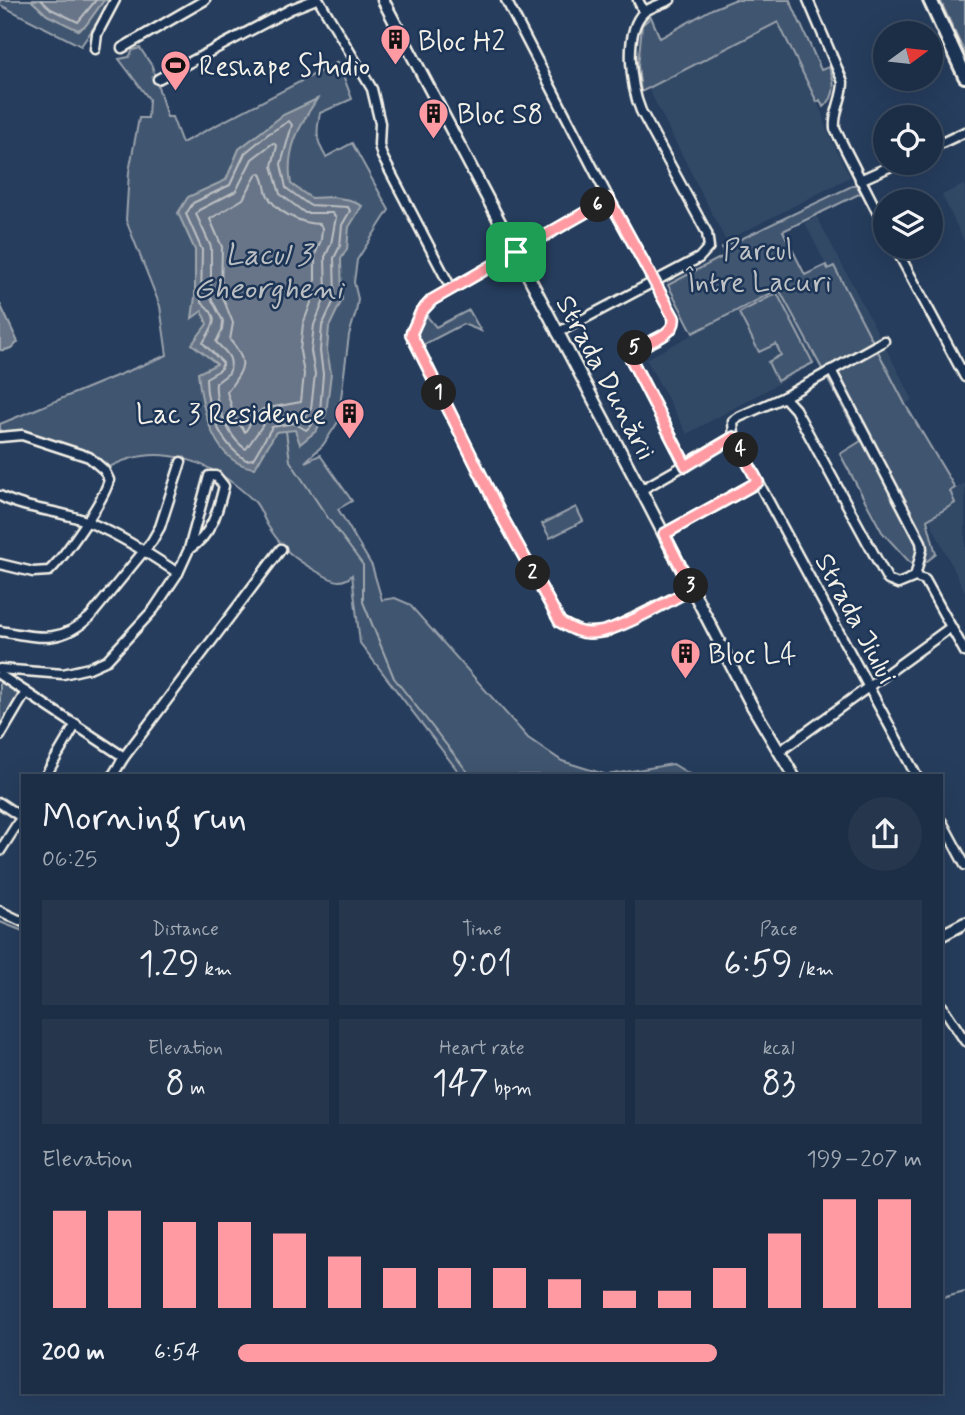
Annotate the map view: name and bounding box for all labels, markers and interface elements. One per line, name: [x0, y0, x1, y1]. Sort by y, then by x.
north arrow: [873, 21, 943, 91]
map controls: [873, 21, 943, 259]
building icon: Bloc H2: [378, 23, 412, 67]
place label: Bloc H2: [418, 24, 505, 61]
sports icon: Reshape Studio: [159, 48, 193, 92]
place label: Reshape Studio: [199, 49, 370, 86]
building icon: Bloc S8: [417, 96, 451, 140]
place label: Bloc S8: [457, 97, 543, 134]
button: locate: [873, 105, 943, 175]
pin: 6: [580, 188, 616, 222]
button: layers: [873, 189, 943, 259]
text: 6: [593, 192, 602, 217]
pin: [486, 222, 546, 282]
icon: arrive: [497, 233, 535, 271]
park label: Parcul Între Lacuri: [684, 233, 832, 302]
water label: Lacul 3 Gheorgheni: [193, 236, 346, 310]
street label: Strada Dunării: [546, 289, 664, 467]
pin: 5: [618, 330, 652, 366]
text: 5: [629, 335, 640, 360]
pin: 1: [422, 376, 457, 410]
text: 1: [434, 380, 443, 405]
building icon: Lac 3 Residence: [332, 396, 366, 440]
place label: Lac 3 Residence: [136, 397, 326, 434]
pin: 4: [724, 433, 758, 468]
text: 4: [735, 437, 746, 462]
street label: Strada Jiului: [805, 547, 905, 691]
pin: 2: [516, 556, 550, 590]
text: 2: [528, 560, 537, 585]
pin: 3: [674, 568, 708, 604]
text: 3: [686, 573, 695, 598]
building icon: Bloc L4: [668, 636, 702, 680]
place label: Bloc L4: [708, 637, 797, 674]
text: Morning run: [42, 794, 247, 843]
button: share: [848, 797, 922, 871]
text: 06:25: [42, 845, 97, 875]
text: Distance: [152, 917, 219, 942]
text: Time: [462, 917, 502, 942]
text: Pace: [760, 917, 798, 942]
text: 1.29: [138, 942, 199, 988]
text: 9:01: [451, 942, 513, 988]
text: 6:59: [724, 942, 793, 988]
text: km: [199, 957, 232, 982]
text: /km: [793, 957, 834, 982]
text: Elevation: [148, 1036, 223, 1061]
text: Heart rate: [439, 1036, 525, 1061]
text: kcal: [763, 1036, 795, 1061]
text: 8: [165, 1061, 185, 1107]
text: 147: [432, 1061, 489, 1107]
text: 83: [761, 1061, 796, 1107]
text: m: [185, 1076, 205, 1101]
text: bpm: [489, 1076, 532, 1101]
text: Elevation: [42, 1145, 133, 1175]
text: 199–207 m: [806, 1145, 922, 1175]
text: 200 m: [42, 1338, 105, 1368]
text: 6:54: [154, 1338, 200, 1368]

